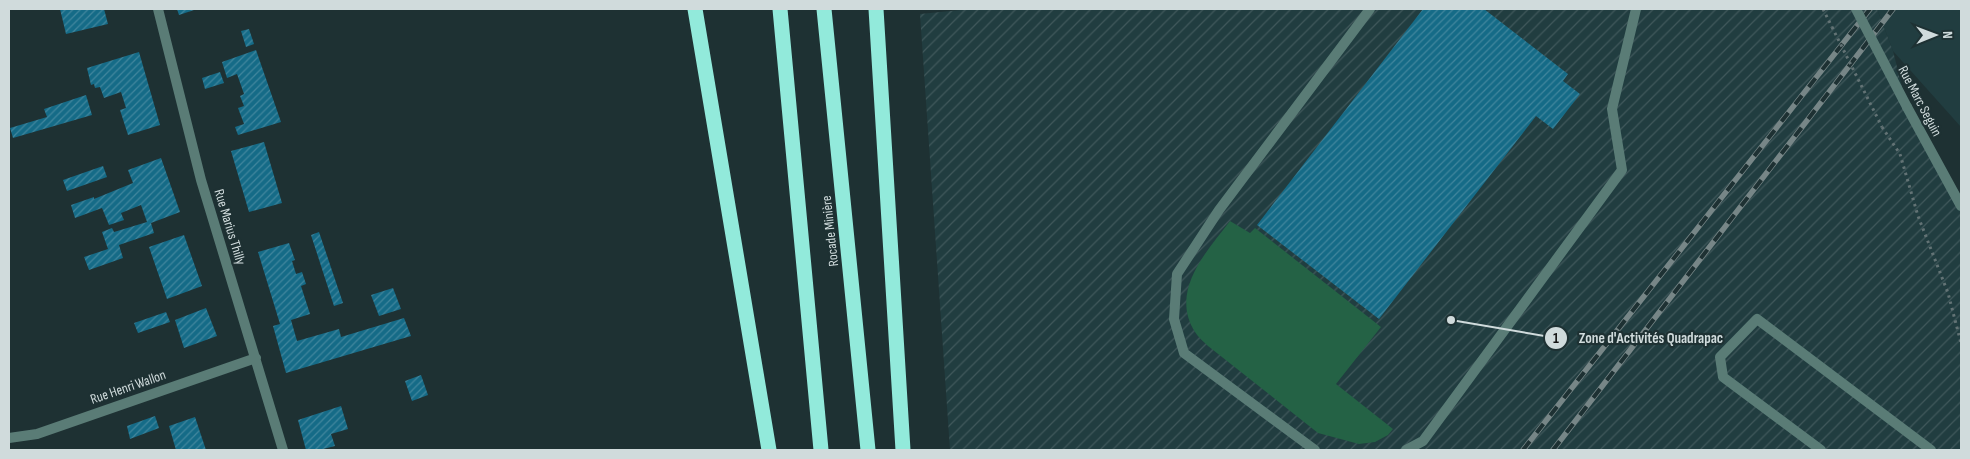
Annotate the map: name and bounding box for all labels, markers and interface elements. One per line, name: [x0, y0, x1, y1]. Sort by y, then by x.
north arrow: [1910, 10, 1960, 60]
text: N: [1939, 31, 1956, 39]
street label: Rue Marc Seguin: [1894, 63, 1946, 139]
street label: Rue Marius Thilly: [210, 187, 250, 268]
street label: Rocade Minière: [818, 195, 842, 267]
callout: Zone d'Activités Quadrapac: [1543, 323, 1733, 353]
text: 1: [1553, 329, 1559, 348]
text: Zone d'Activités Quadrapac: [1579, 329, 1723, 348]
street label: Rue Henri Wallon: [88, 366, 168, 408]

